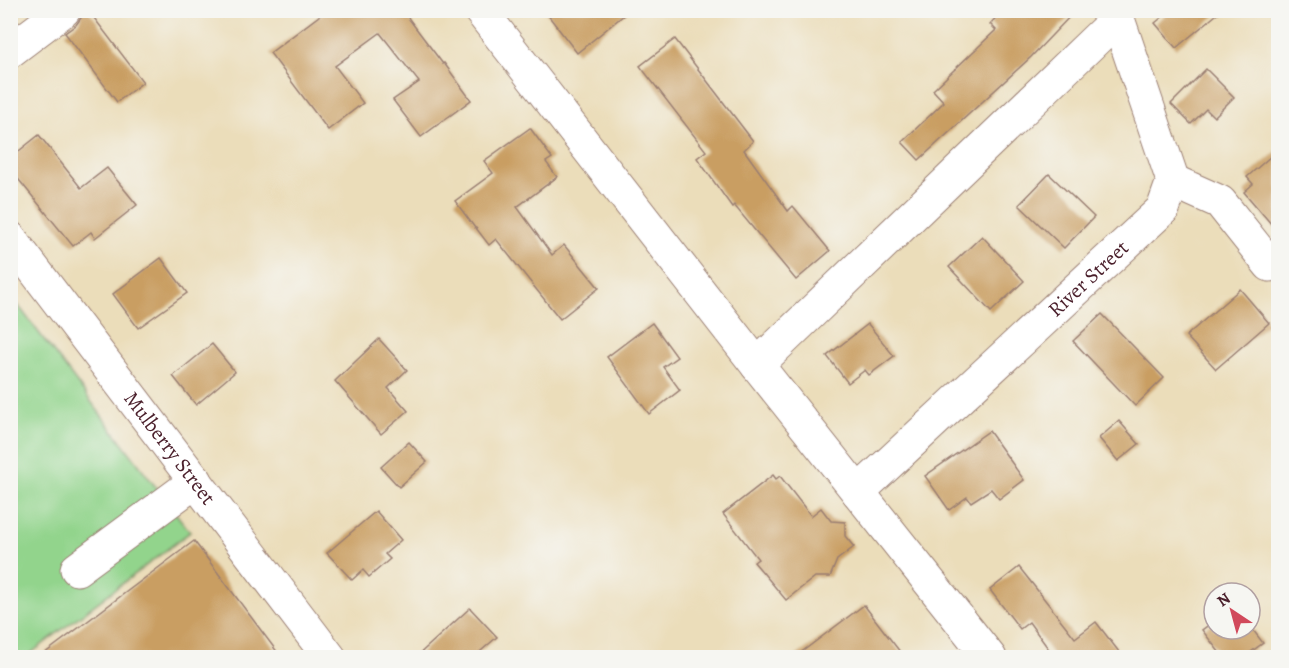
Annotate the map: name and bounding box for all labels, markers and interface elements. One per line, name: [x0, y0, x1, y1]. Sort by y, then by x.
street label: River Street: [1042, 234, 1135, 323]
street label: Mulberry Street: [118, 386, 222, 510]
north arrow: [1202, 581, 1262, 641]
text: N: [1213, 587, 1235, 612]

